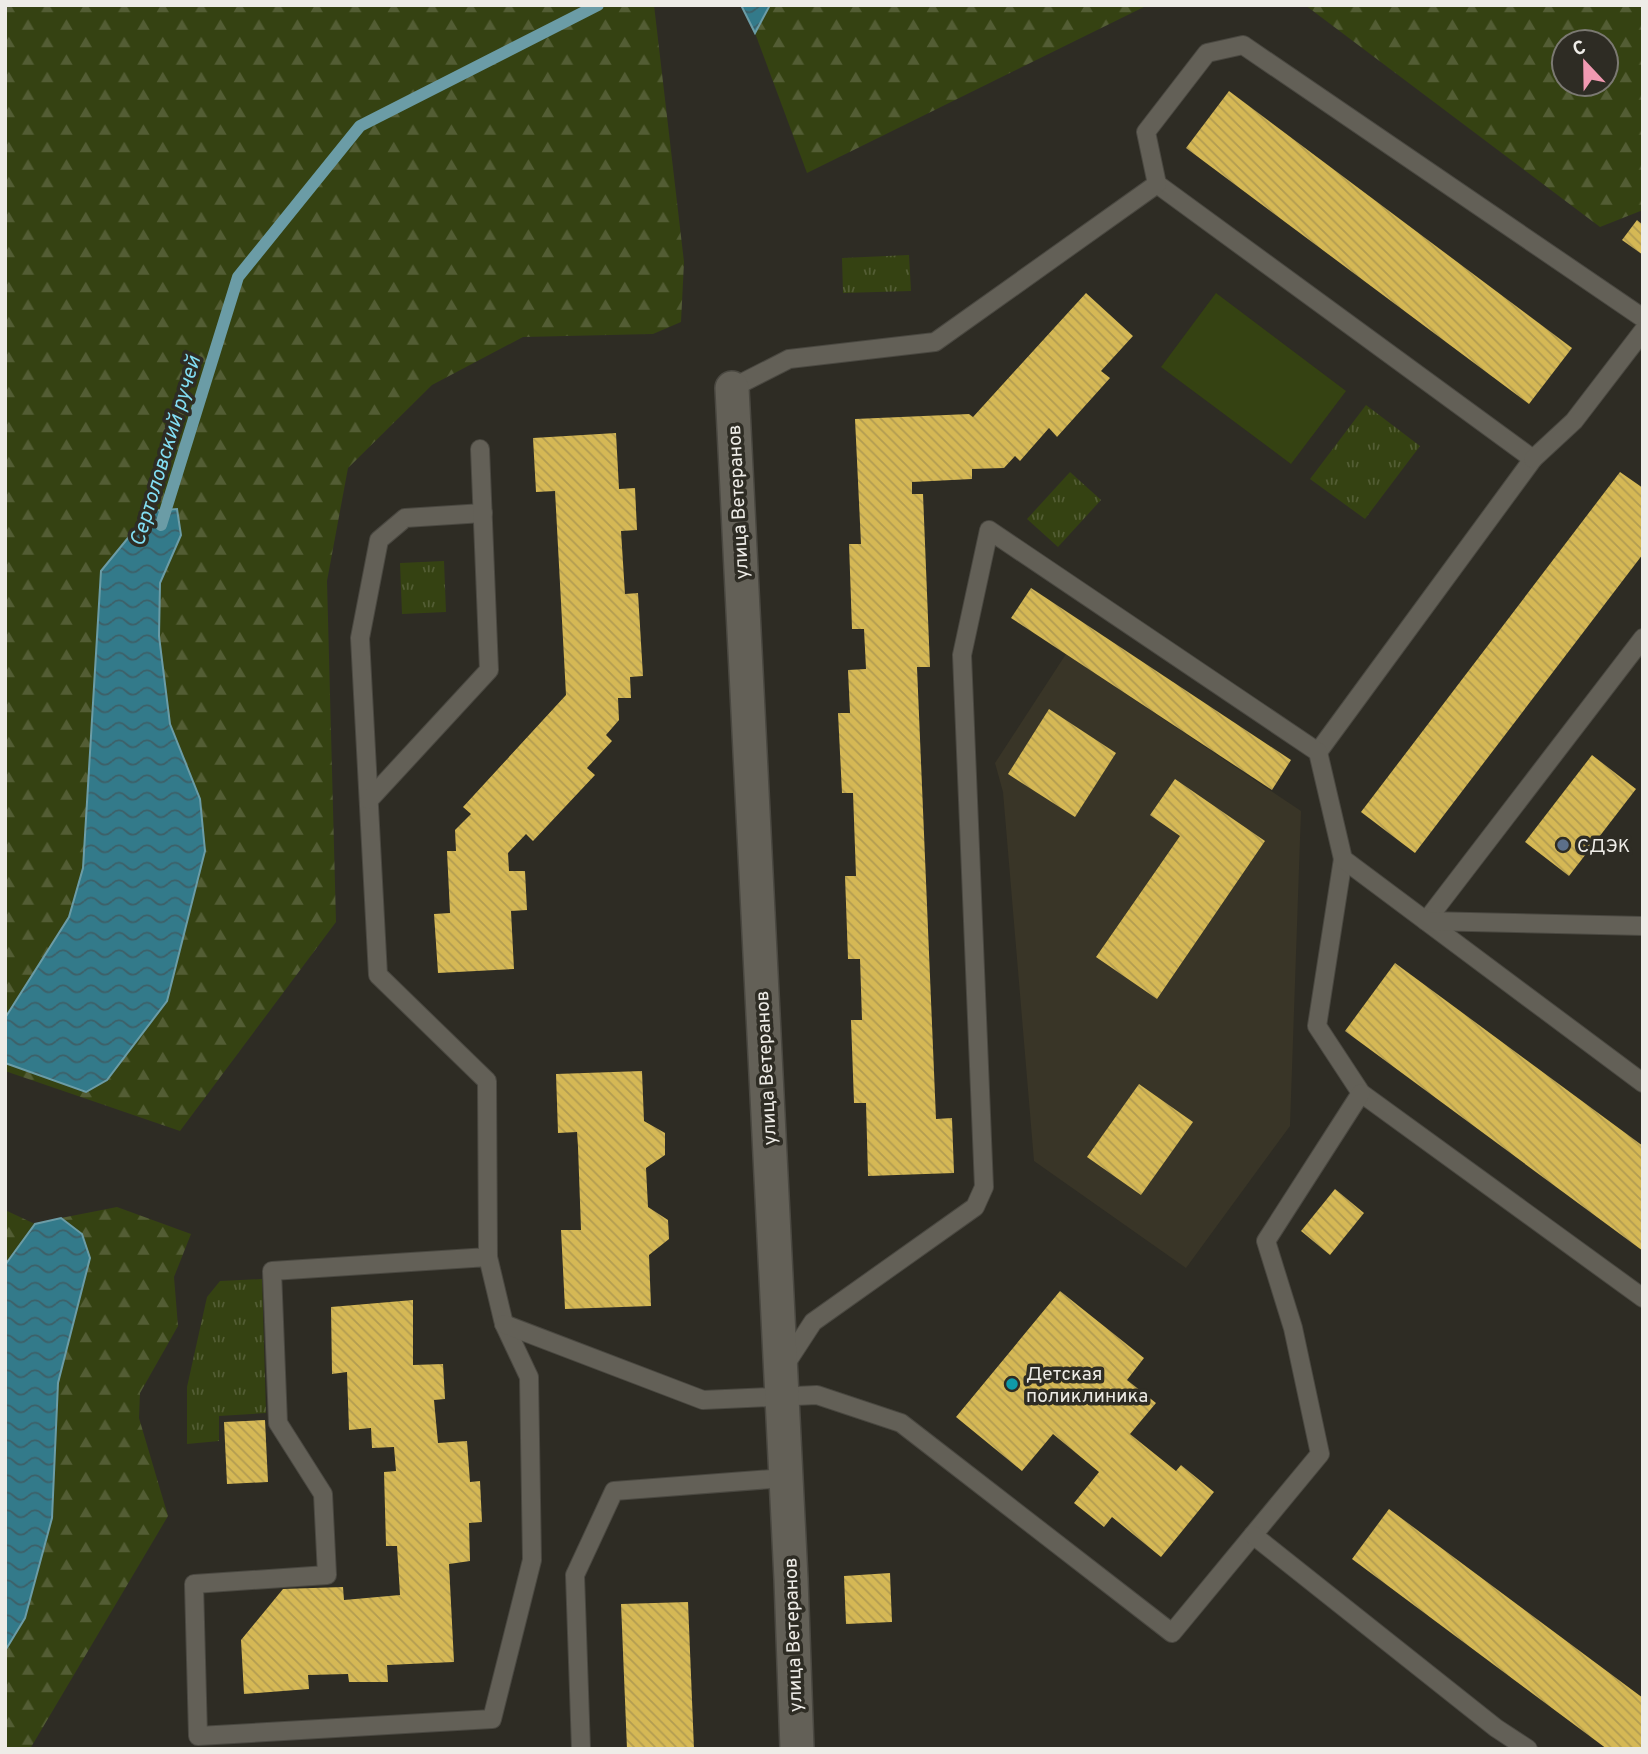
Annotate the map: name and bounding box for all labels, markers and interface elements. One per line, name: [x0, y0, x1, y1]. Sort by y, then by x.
north arrow: [1550, 28, 1620, 98]
text: С: [1569, 36, 1590, 62]
water label: Сертоловский ручей: [125, 352, 209, 550]
street label: улица Ветеранов: [723, 424, 755, 580]
place label: СДЭК: [1577, 835, 1630, 859]
marker: СДЭК: [1555, 837, 1571, 853]
street label: улица Ветеранов: [751, 990, 783, 1146]
place label: Детская поликлиника: [1026, 1363, 1148, 1409]
marker: Детская поликлиника: [1004, 1376, 1020, 1392]
street label: улица Ветеранов: [779, 1557, 809, 1713]

